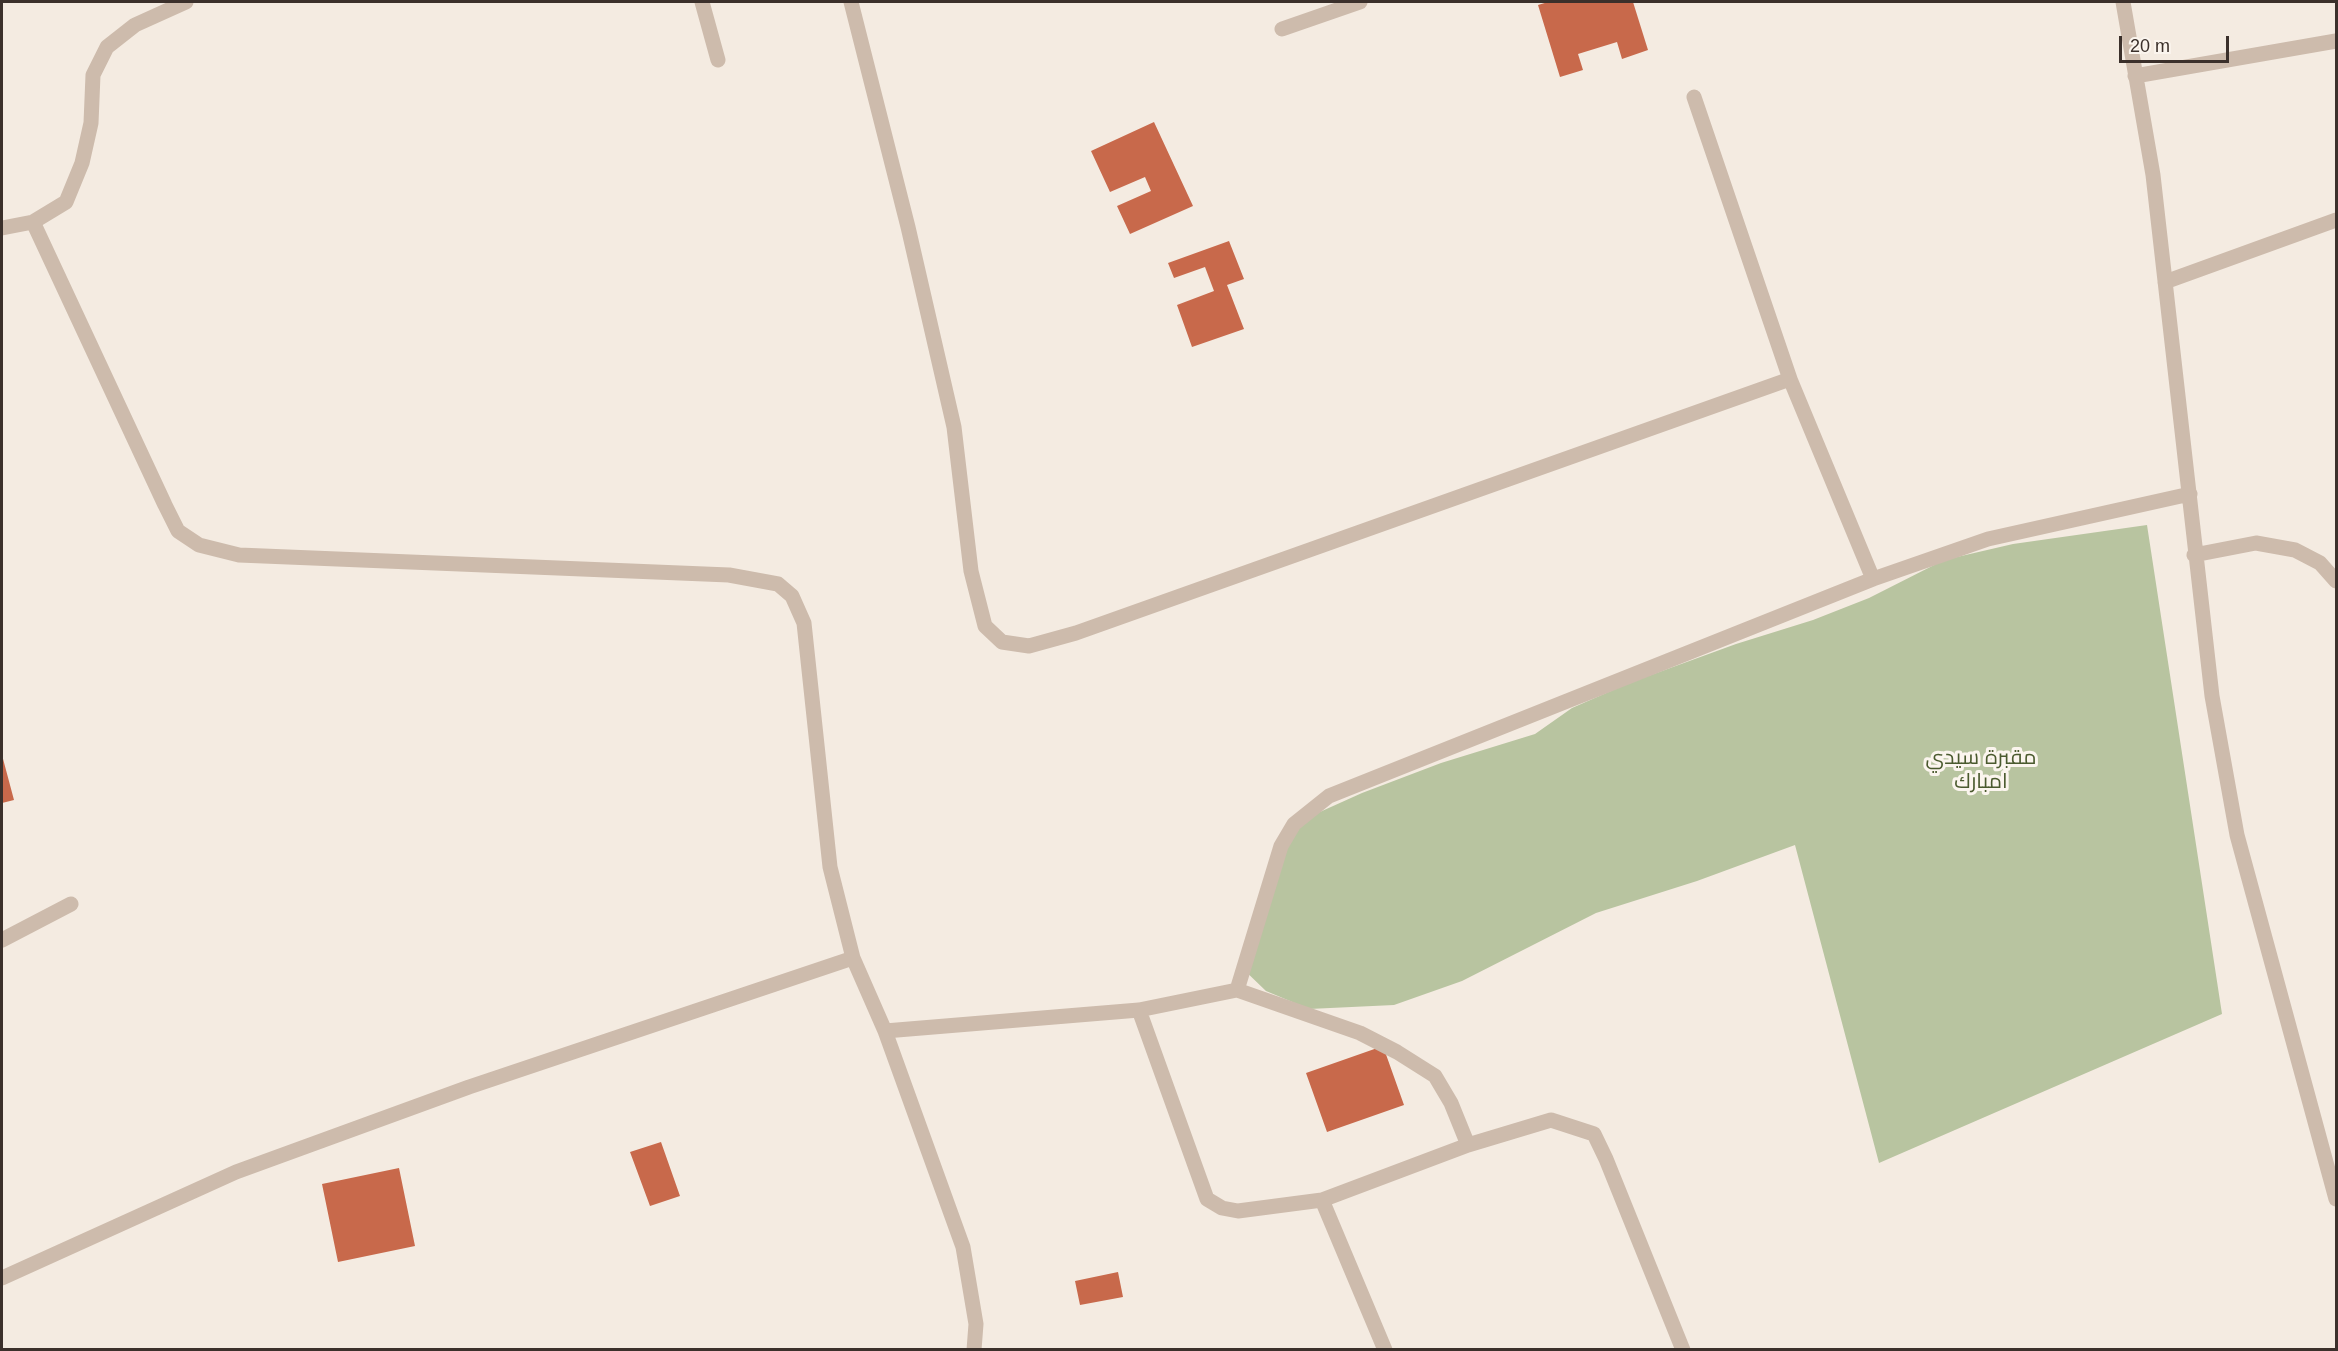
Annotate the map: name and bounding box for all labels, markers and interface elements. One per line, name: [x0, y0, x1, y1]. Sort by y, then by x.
scale bar: [2122, 24, 2232, 62]
text: 20 m: [2130, 36, 2170, 56]
park label: مقبرة سيدي امبارك: [1925, 745, 2037, 795]

